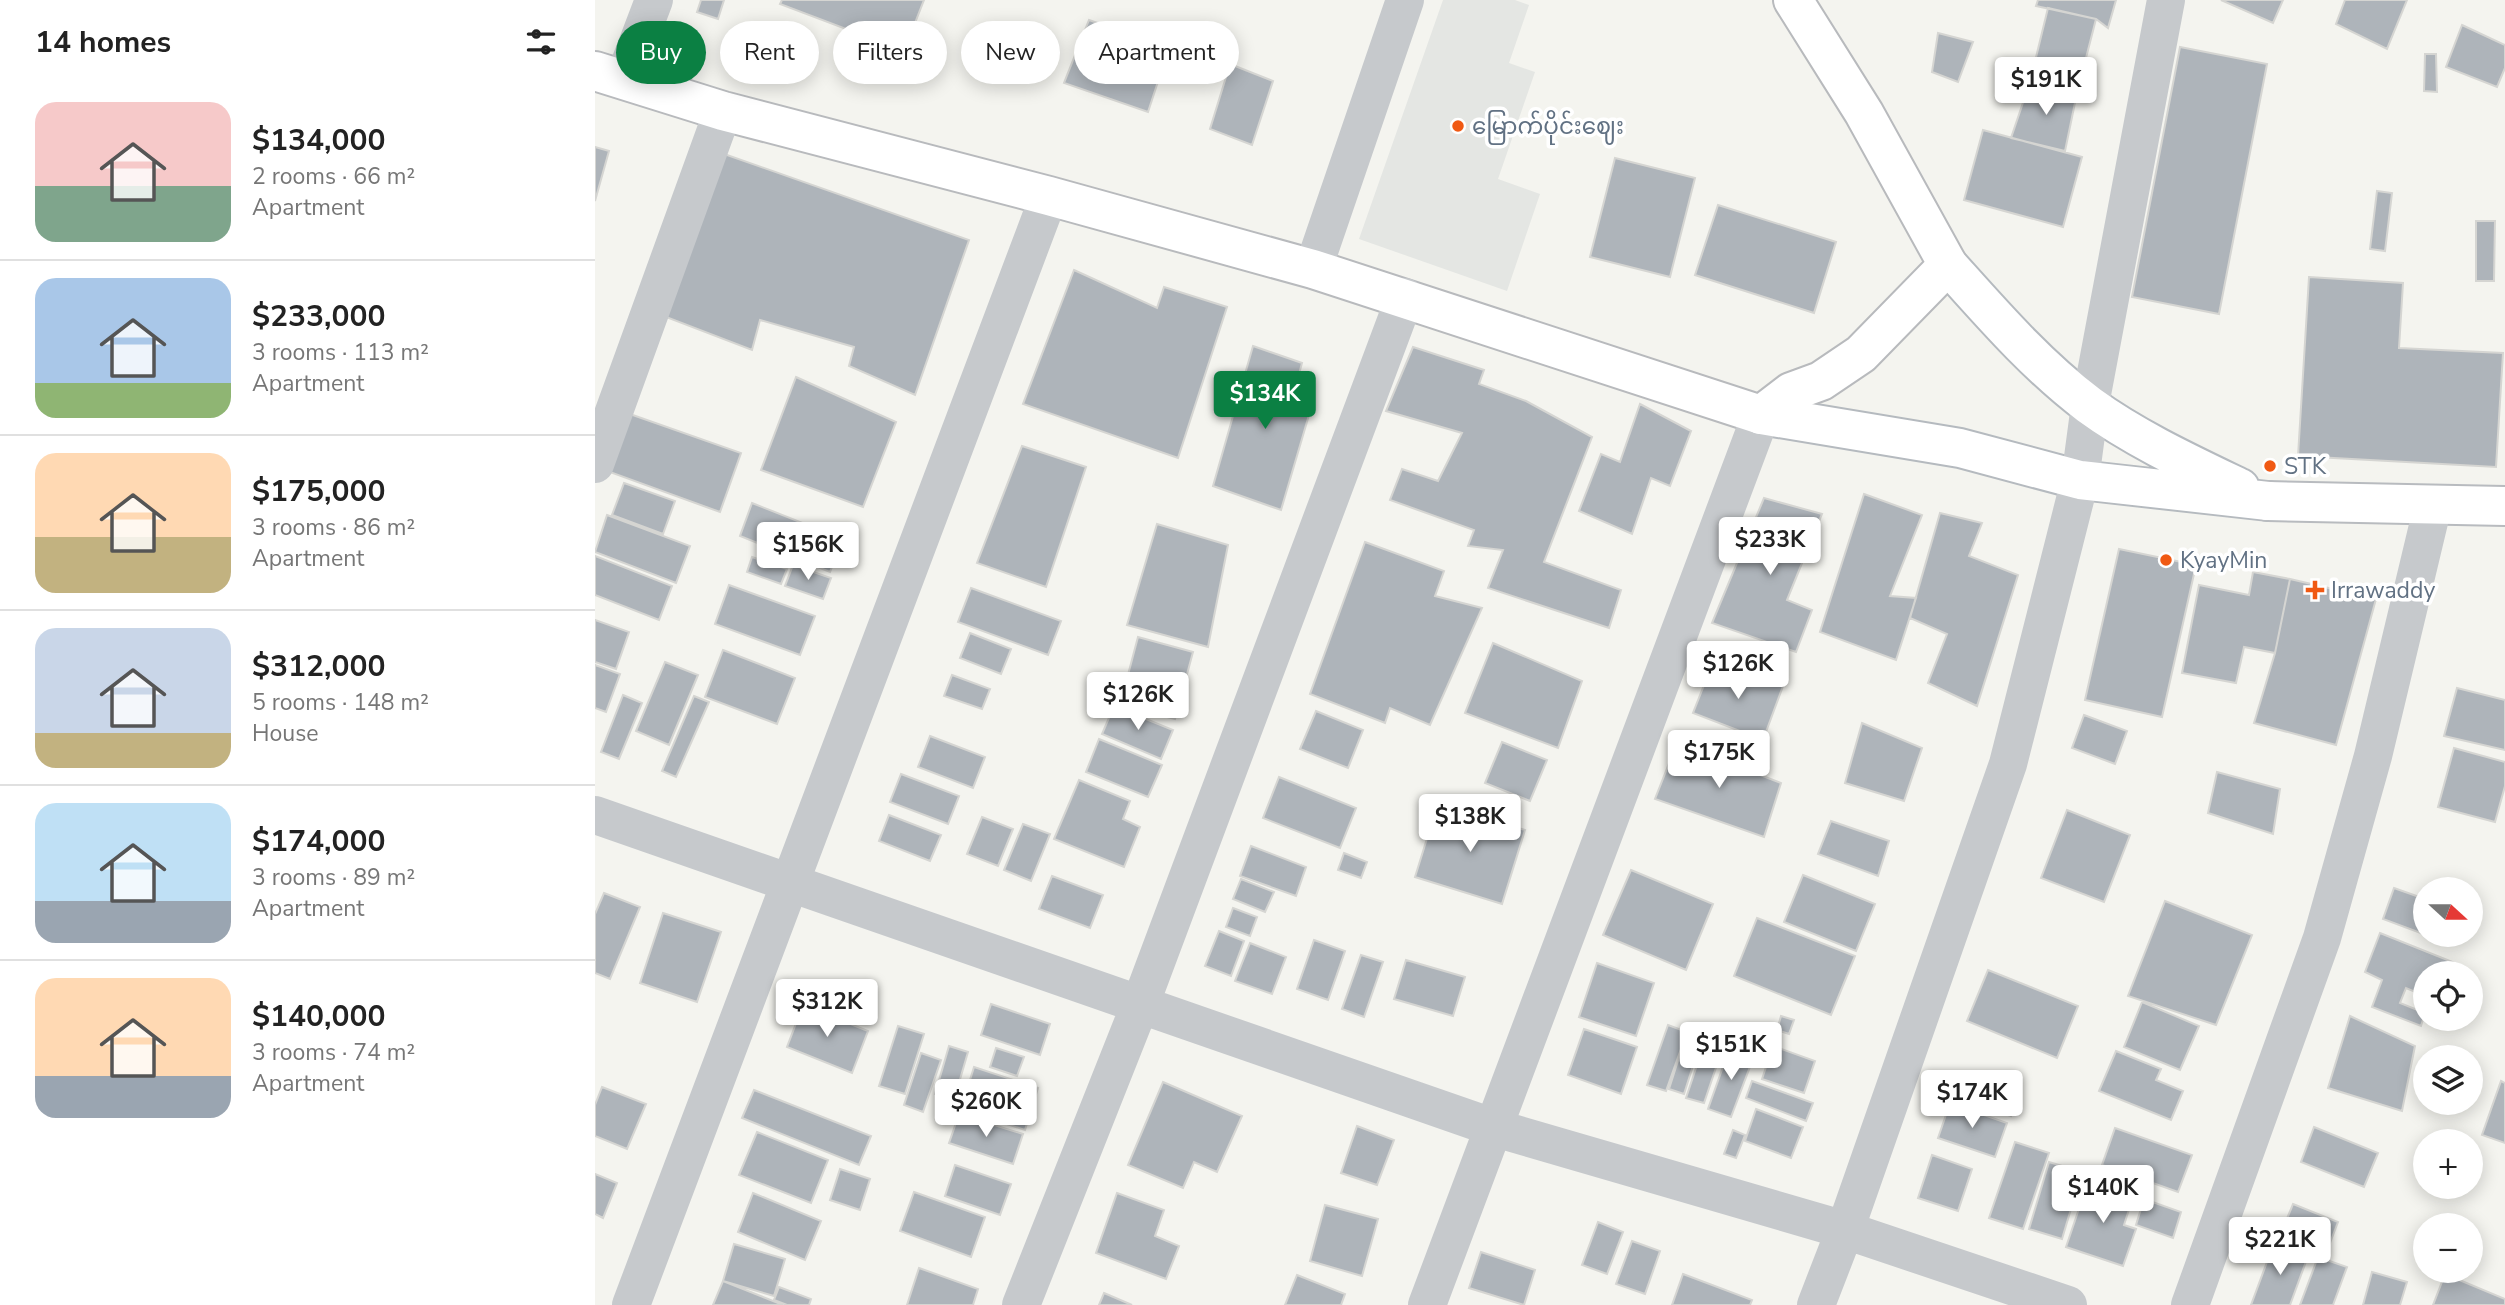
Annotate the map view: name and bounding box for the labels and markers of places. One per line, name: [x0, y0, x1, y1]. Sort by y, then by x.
pin: $191K: [1997, 58, 2095, 117]
place label: မြောက်ပိုင်းဈေး: [1472, 110, 1624, 145]
marker: မြောက်ပိုင်းဈေး: [1450, 118, 1466, 134]
pin: $134K: [1216, 372, 1314, 431]
place label: STK: [2284, 451, 2327, 482]
marker: STK: [2262, 458, 2278, 474]
pin: $233K: [1721, 518, 1819, 577]
pin: $156K: [759, 522, 857, 582]
place label: KyayMin: [2180, 545, 2267, 576]
marker: KyayMin: [2158, 552, 2174, 568]
place label: Irrawaddy: [2331, 575, 2435, 606]
marker: Irrawaddy: [2305, 580, 2325, 600]
pin: $126K: [1689, 642, 1787, 701]
pin: $126K: [1089, 672, 1187, 732]
pin: $175K: [1670, 730, 1768, 790]
pin: $138K: [1421, 794, 1519, 854]
pin: $312K: [778, 979, 876, 1039]
pin: $151K: [1682, 1023, 1780, 1082]
pin: $174K: [1923, 1070, 2021, 1130]
pin: $260K: [937, 1080, 1035, 1139]
pin: $140K: [2054, 1166, 2152, 1225]
pin: $221K: [2231, 1218, 2329, 1277]

